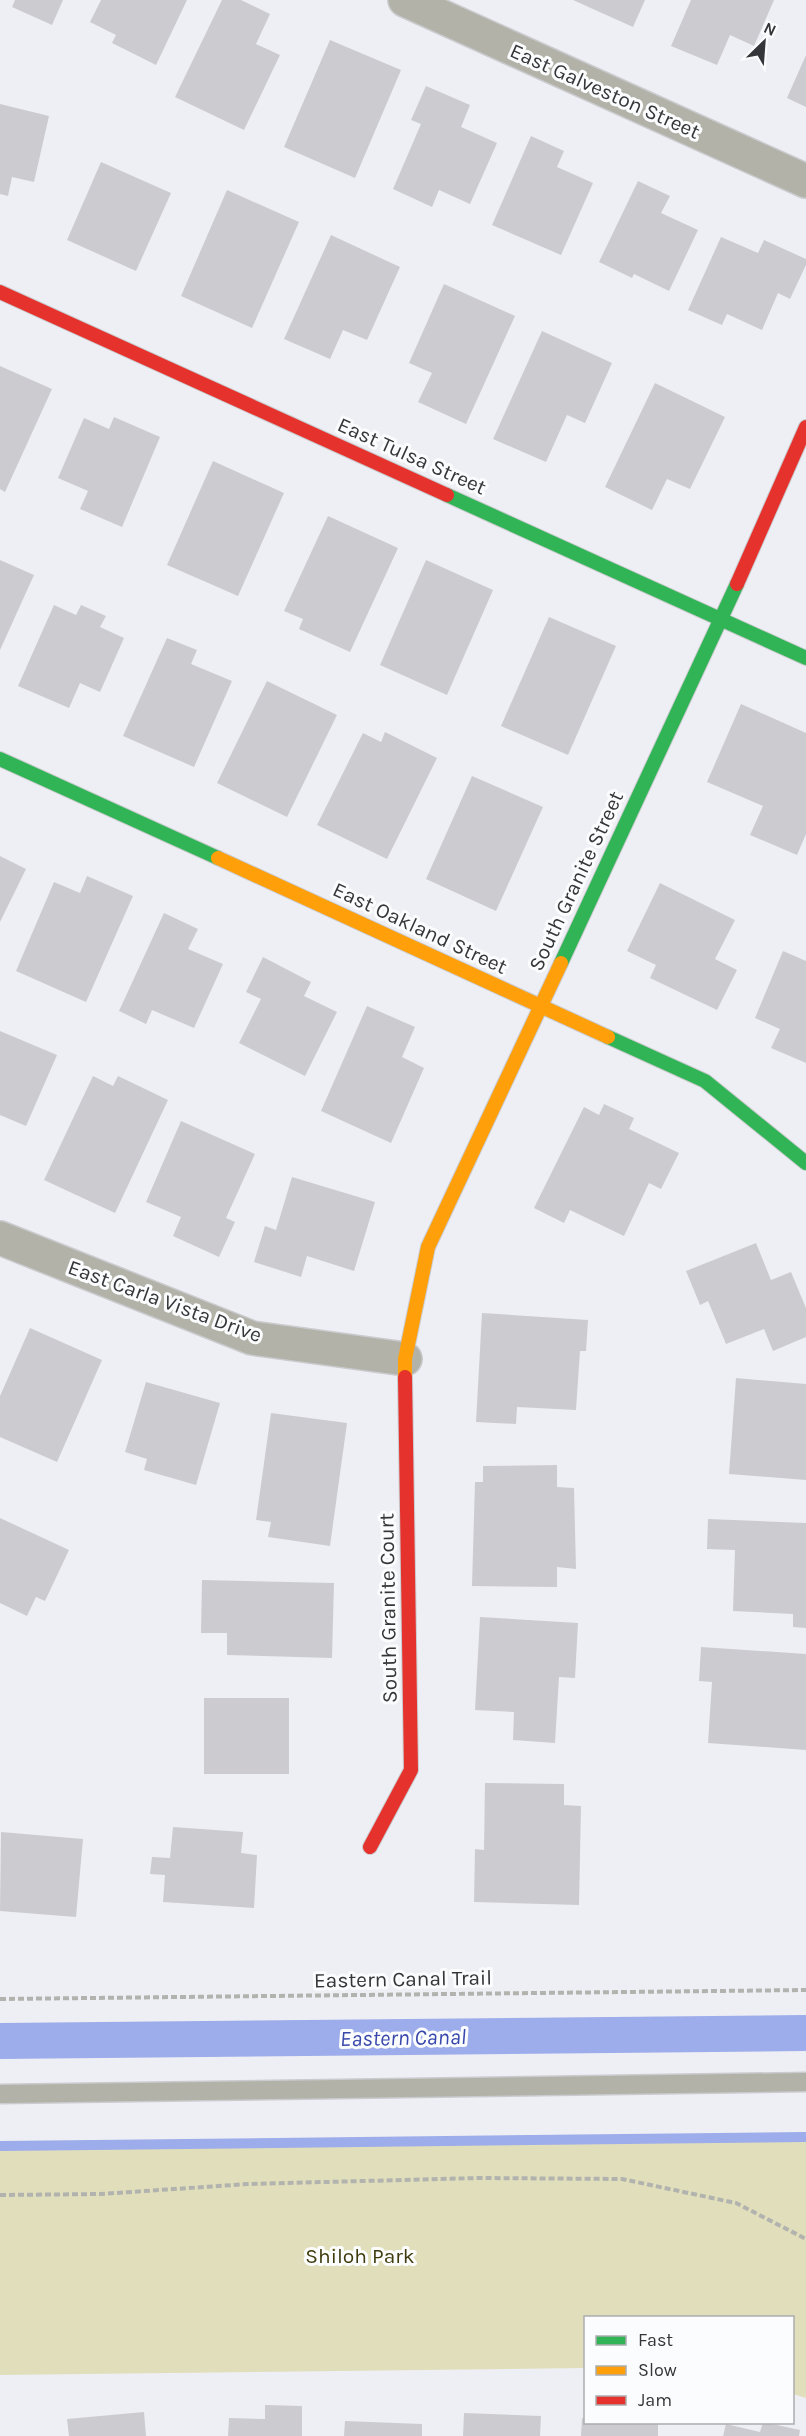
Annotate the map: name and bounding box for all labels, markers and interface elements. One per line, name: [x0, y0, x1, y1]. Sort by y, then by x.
north arrow: [734, 12, 794, 72]
text: N: [761, 18, 779, 40]
street label: East Galveston Street: [506, 38, 704, 144]
street label: East Tulsa Street: [334, 412, 490, 500]
street label: South Granite Street: [524, 787, 628, 975]
street label: East Oakland Street: [329, 877, 511, 979]
street label: East Carla Vista Drive: [65, 1255, 265, 1347]
street label: South Granite Court: [374, 1513, 402, 1703]
street label: Eastern Canal Trail: [314, 1965, 492, 1993]
water label: Eastern Canal: [340, 2024, 466, 2052]
park label: Shiloh Park: [305, 2244, 415, 2268]
legend: [584, 2316, 794, 2424]
text: Fast: [638, 2329, 673, 2351]
text: Slow: [638, 2359, 677, 2381]
text: Jam: [638, 2389, 672, 2411]

